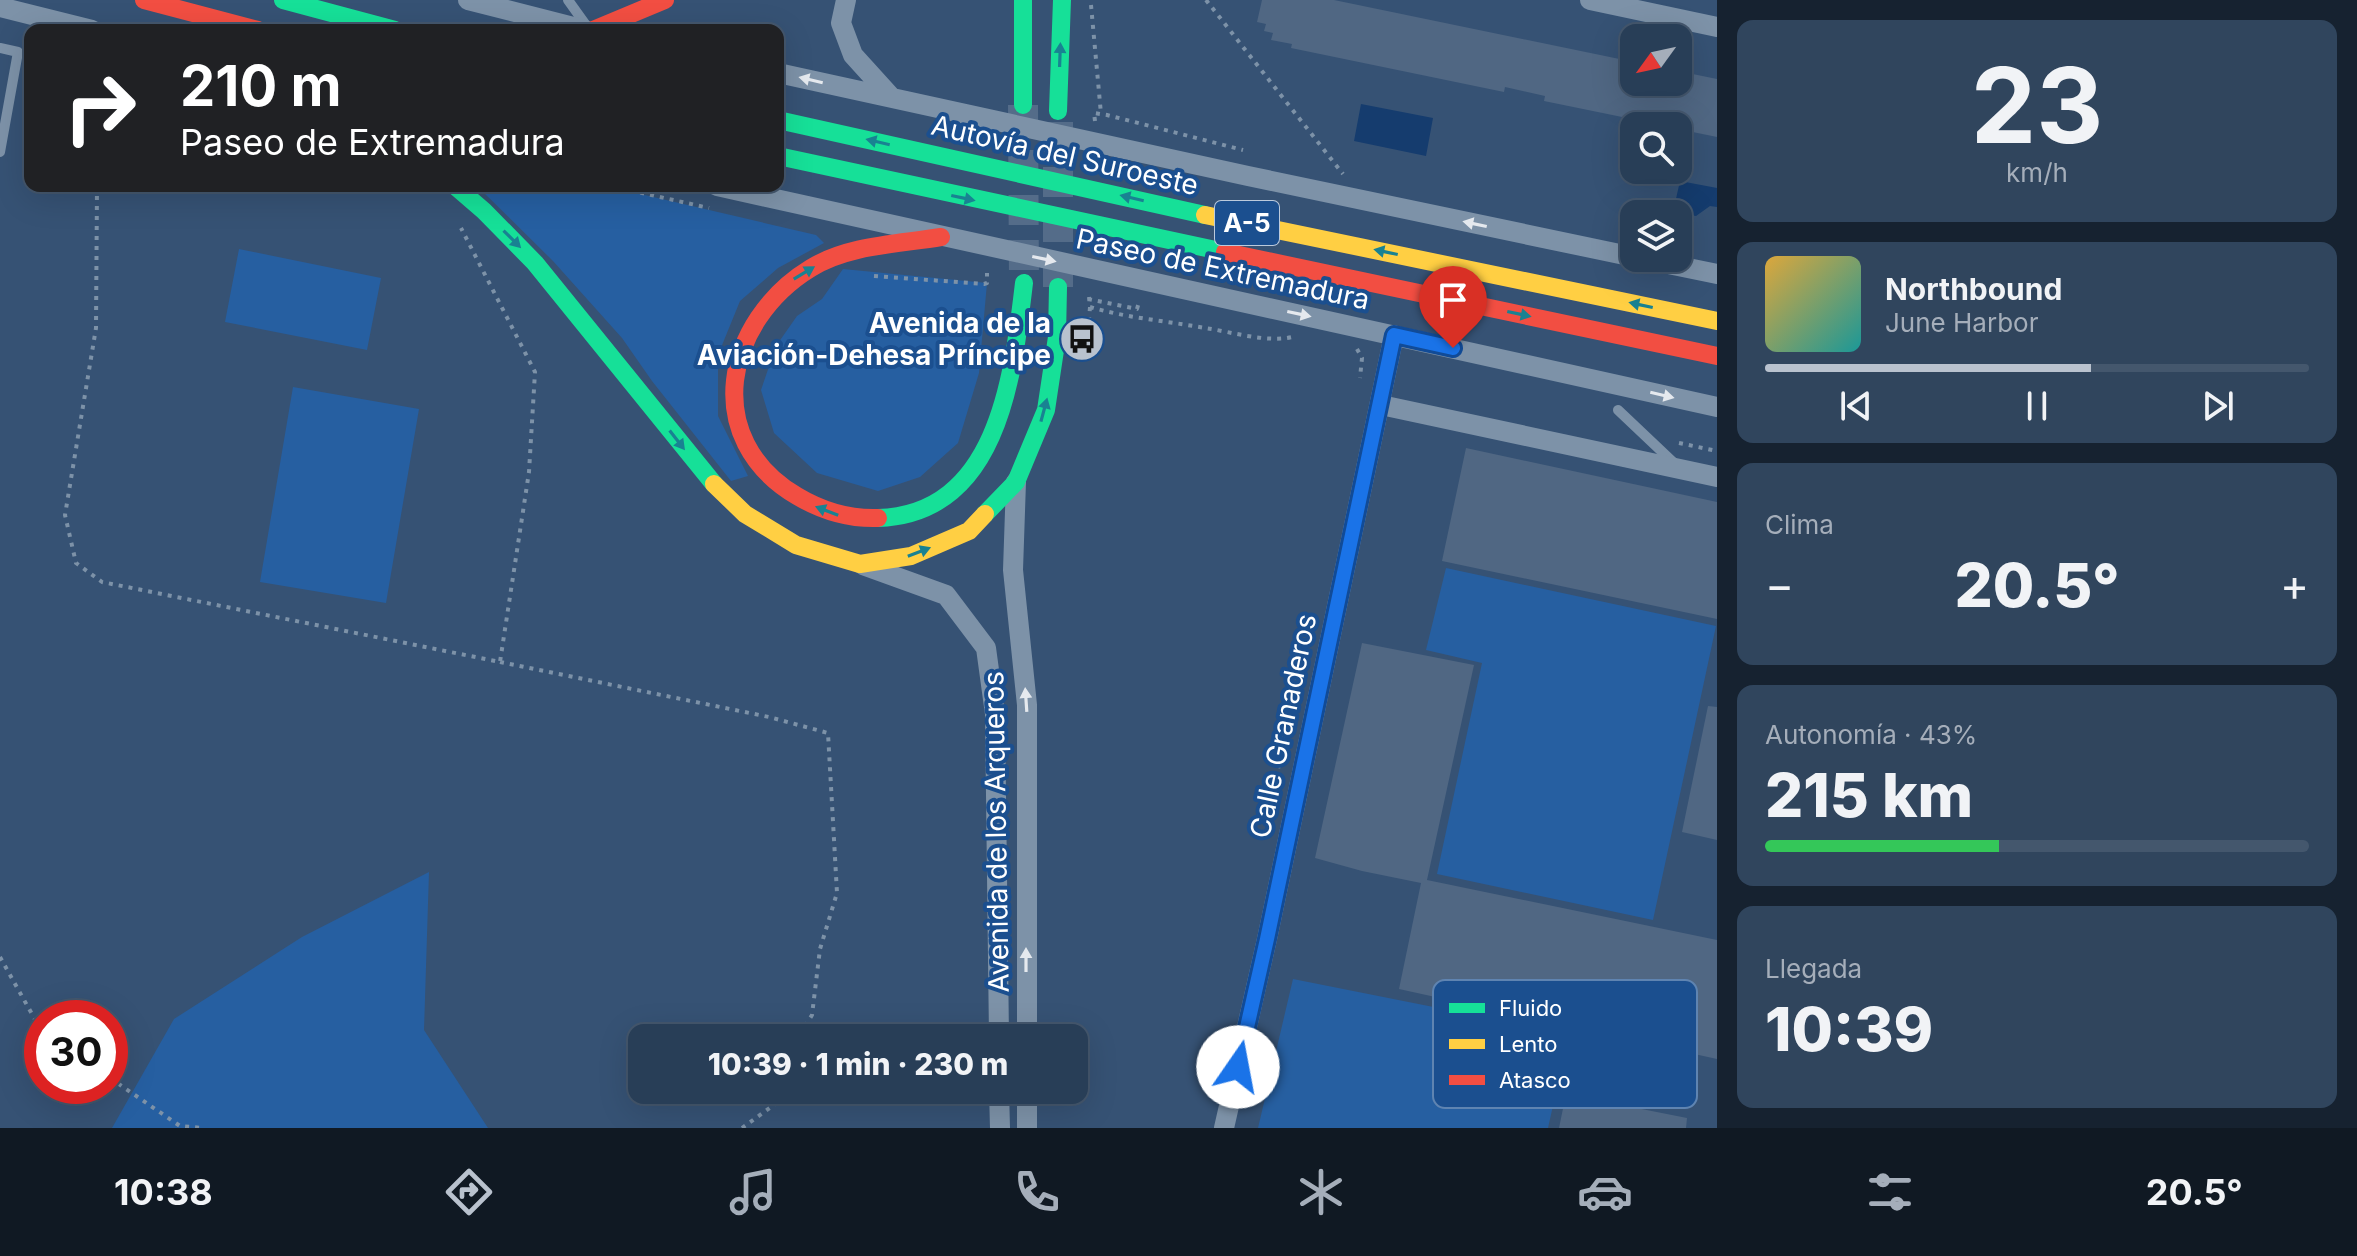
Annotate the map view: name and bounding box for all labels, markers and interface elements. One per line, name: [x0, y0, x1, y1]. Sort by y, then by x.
north arrow: [1620, 24, 1692, 96]
map controls: [1620, 24, 1692, 272]
one-way arrow: [1054, 42, 1067, 67]
text: 23: [1971, 42, 2103, 168]
text: 210 m: [180, 52, 342, 120]
icon: right: [48, 56, 152, 160]
one-way arrow: [798, 73, 823, 86]
street label: Autovía del Suroeste: [928, 108, 1202, 202]
button: search: [1620, 112, 1692, 184]
text: Paseo de Extremadura: [180, 120, 565, 164]
one-way arrow: [865, 135, 890, 148]
text: km/h: [2006, 157, 2068, 188]
one-way arrow: [1119, 191, 1144, 204]
one-way arrow: [951, 192, 976, 205]
button: layers: [1620, 200, 1692, 272]
road number: A-5: [1215, 201, 1279, 245]
one-way arrow: [1463, 217, 1488, 230]
street label: Paseo de Extremadura: [1073, 221, 1373, 317]
one-way arrow: [502, 229, 521, 248]
one-way arrow: [1373, 246, 1398, 258]
one-way arrow: [1032, 253, 1057, 266]
one-way arrow: [793, 266, 815, 280]
pin: [1419, 266, 1487, 348]
text: Northbound: [1885, 271, 2062, 307]
icon: arrive: [1431, 278, 1475, 322]
one-way arrow: [1628, 298, 1653, 311]
place label: Avenida de la Aviación-Dehesa Príncipe: [697, 306, 1051, 372]
text: June Harbor: [1885, 307, 2038, 338]
one-way arrow: [1286, 308, 1311, 321]
one-way arrow: [1507, 308, 1532, 321]
bus stop icon: Avenida de la Aviación-Dehesa Príncipe: [1058, 315, 1106, 363]
icon: previous: [1834, 384, 1878, 428]
icon: pause: [2015, 384, 2059, 428]
icon: next: [2196, 384, 2240, 428]
one-way arrow: [1650, 389, 1675, 402]
one-way arrow: [1038, 398, 1051, 422]
one-way arrow: [669, 429, 686, 450]
one-way arrow: [815, 504, 839, 517]
text: Clima: [1765, 509, 1834, 540]
one-way arrow: [907, 545, 931, 558]
text: 20.5°: [1954, 549, 2120, 621]
text: −: [1765, 558, 1794, 612]
text: +: [2280, 558, 2309, 612]
street label: Calle Granaderos: [1243, 611, 1323, 841]
street label: Avenida de los Arqueros: [976, 671, 1016, 993]
one-way arrow: [1019, 687, 1032, 712]
text: Autonomía · 43%: [1765, 719, 1977, 750]
text: 215 km: [1765, 759, 1973, 831]
one-way arrow: [1020, 947, 1032, 972]
text: Llegada: [1765, 953, 1862, 984]
legend: [1433, 980, 1697, 1108]
text: 10:39: [1765, 993, 1933, 1065]
text: Fluido: [1499, 995, 1562, 1021]
speed limit sign: 30: [24, 1000, 128, 1104]
position arrow: [1196, 1025, 1280, 1109]
text: Lento: [1499, 1031, 1557, 1057]
text: 10:39 · 1 min · 230 m: [708, 1046, 1008, 1082]
text: Atasco: [1499, 1067, 1571, 1093]
icon: directions: [441, 1164, 497, 1220]
icon: music: [725, 1164, 781, 1220]
icon: phone: [1009, 1164, 1065, 1220]
icon: climate: [1293, 1164, 1349, 1220]
icon: car: [1577, 1164, 1633, 1220]
icon: filters: [1862, 1164, 1918, 1220]
text: 10:38: [114, 1170, 213, 1214]
text: 20.5°: [2146, 1170, 2243, 1214]

